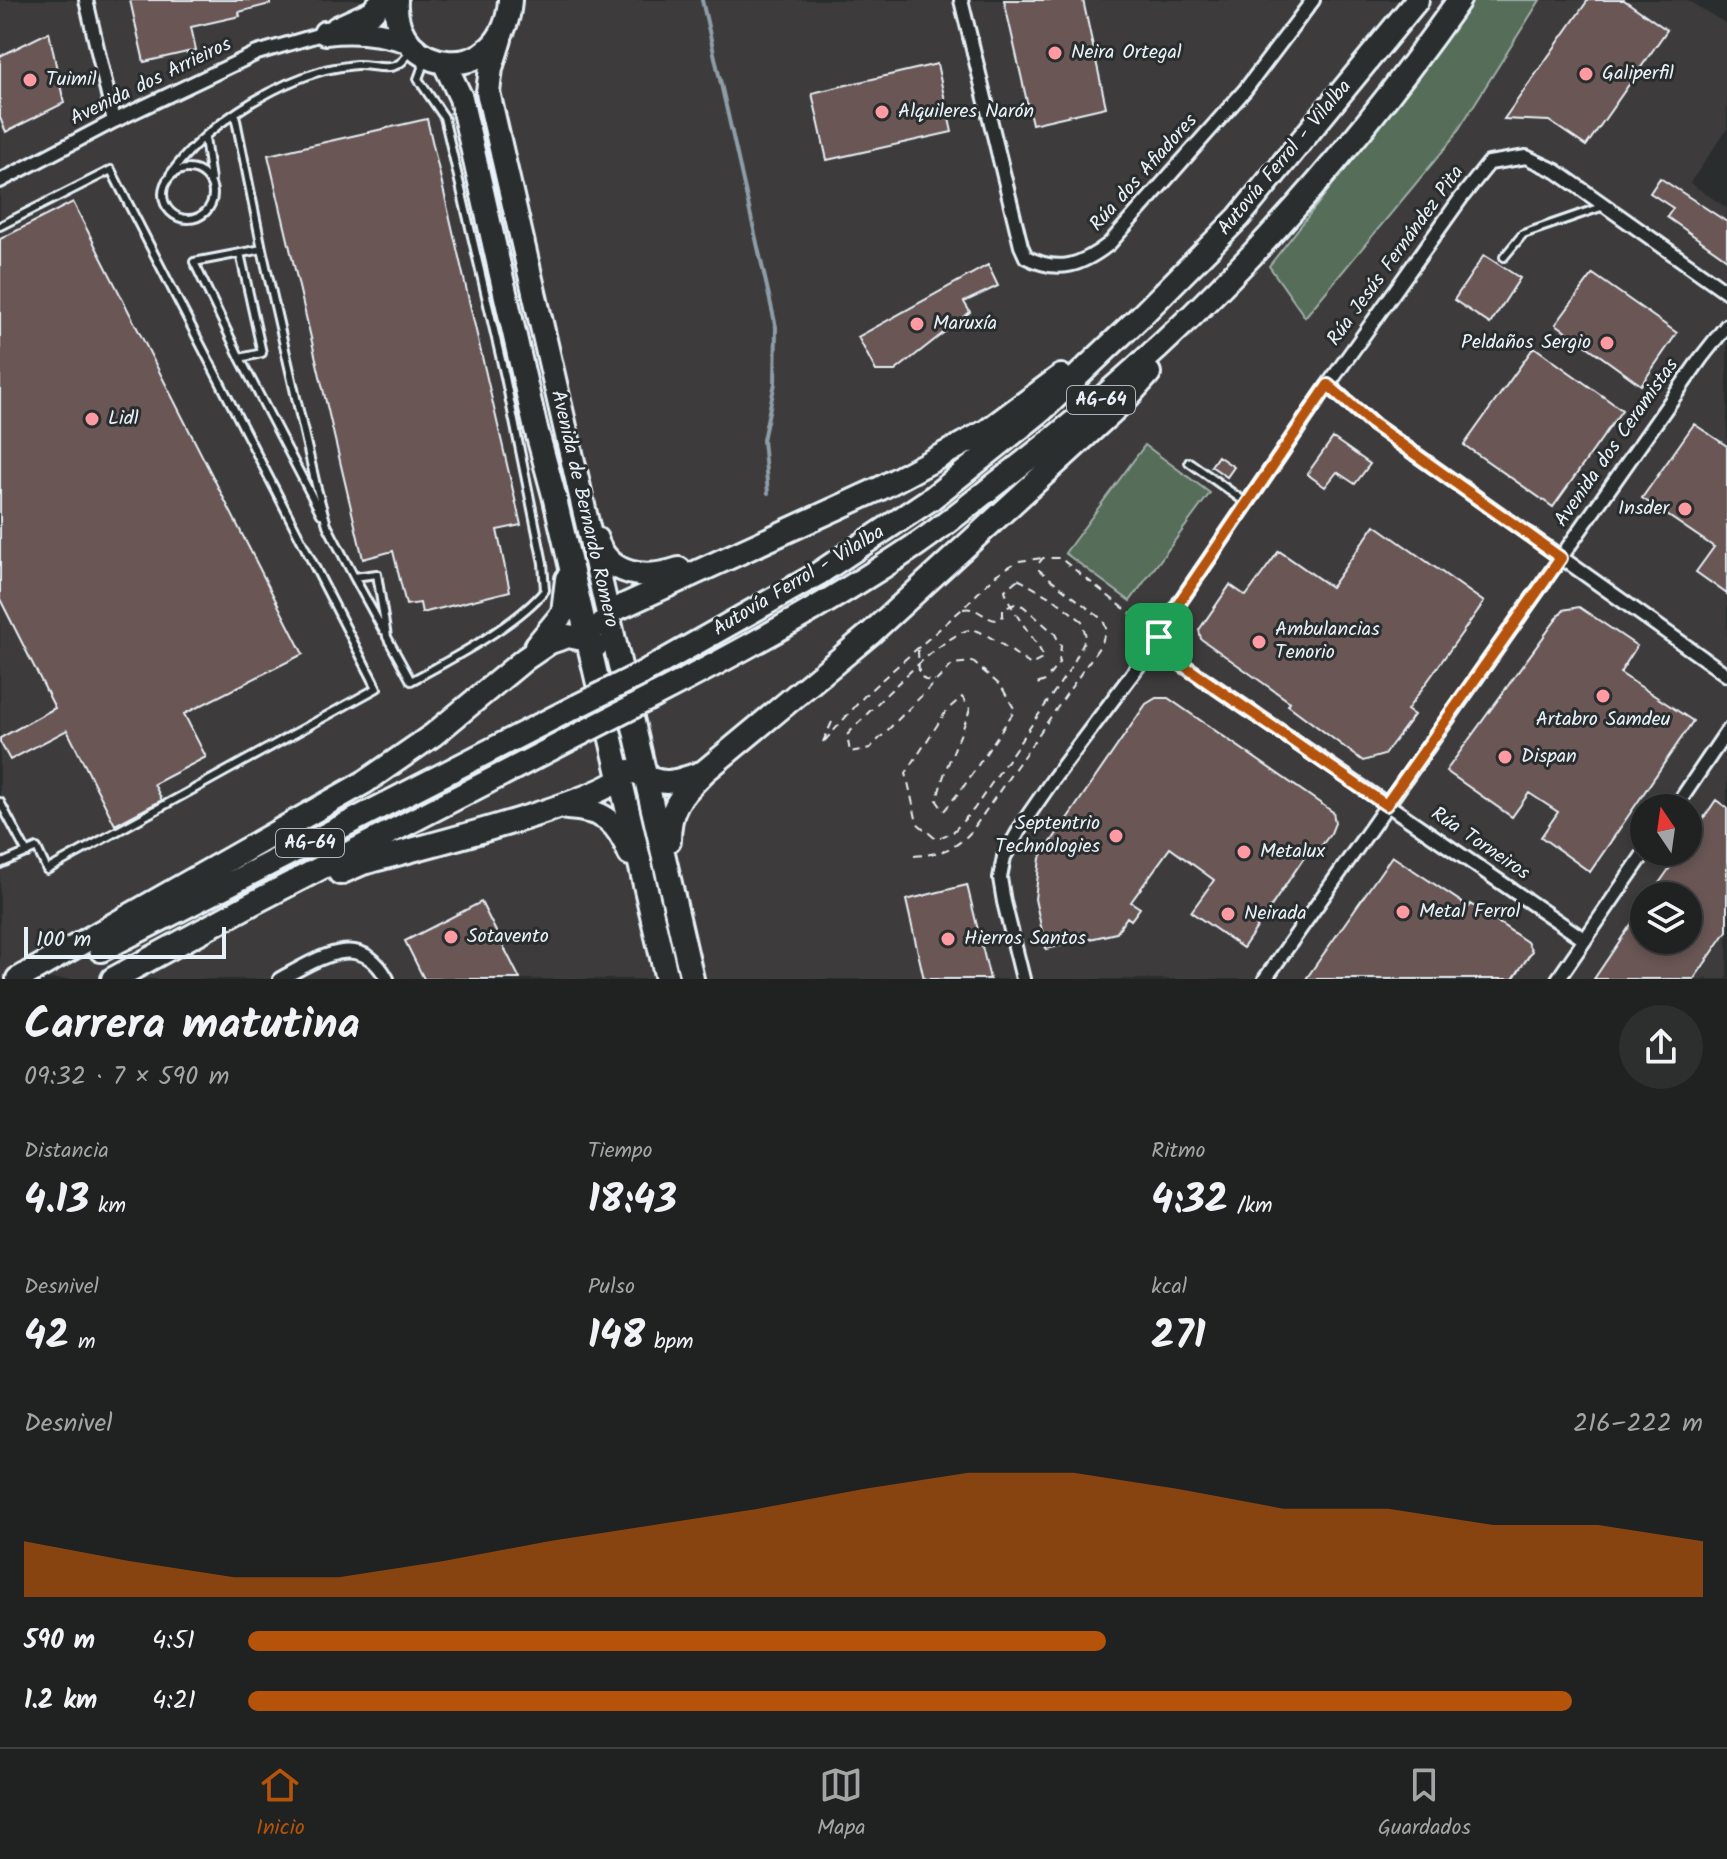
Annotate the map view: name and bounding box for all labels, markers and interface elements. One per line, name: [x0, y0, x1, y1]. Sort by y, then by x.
street label: Avenida dos Arrieiros: [65, 29, 238, 135]
place label: Neira Ortegal: [1071, 37, 1182, 69]
marker: Neira Ortegal: [1046, 44, 1064, 62]
place label: Galiperfil: [1602, 58, 1674, 90]
place label: Tuimil: [46, 64, 97, 96]
marker: Galiperfil: [1577, 65, 1595, 83]
marker: Tuimil: [21, 71, 39, 89]
street label: Autovía Ferrol - Vilalba: [1210, 73, 1360, 243]
place label: Alquileres Narón: [898, 96, 1034, 128]
marker: Alquileres Narón: [873, 103, 891, 121]
street label: Rúa dos Afiadores: [1082, 106, 1206, 239]
street label: Rúa Jesús Fernández Pita: [1319, 159, 1473, 353]
place label: Maruxía: [933, 308, 997, 340]
marker: Maruxía: [908, 315, 926, 333]
place label: Peldaños Sergio: [1461, 327, 1591, 359]
marker: Peldaños Sergio: [1598, 334, 1616, 352]
street label: Avenida dos Ceramistas: [1547, 352, 1688, 534]
road number: AG-64: [1067, 386, 1135, 414]
street label: Avenida de Bernardo Romero: [541, 387, 627, 631]
place label: Lidl: [108, 403, 139, 435]
marker: Lidl: [83, 410, 101, 428]
place label: Insder: [1618, 493, 1670, 525]
marker: Insder: [1676, 500, 1694, 518]
street label: Autovía Ferrol - Vilalba: [707, 517, 891, 645]
pin: [1125, 603, 1193, 671]
place label: Ambulancias Tenorio: [1275, 614, 1380, 669]
icon: arrive: [1137, 615, 1181, 659]
marker: Ambulancias Tenorio: [1250, 633, 1268, 651]
marker: Artabro Samdeu: [1594, 687, 1612, 705]
place label: Artabro Samdeu: [1536, 704, 1671, 736]
place label: Dispan: [1521, 741, 1577, 773]
marker: Dispan: [1496, 748, 1514, 766]
north arrow: [1630, 794, 1702, 866]
map controls: [1630, 794, 1702, 954]
street label: Rúa Torneiros: [1424, 799, 1536, 889]
place label: Septentrio Technologies: [995, 808, 1100, 863]
marker: Septentrio Technologies: [1107, 827, 1125, 845]
road number: AG-64: [276, 829, 344, 857]
place label: Metalux: [1260, 836, 1325, 868]
marker: Metalux: [1235, 843, 1253, 861]
button: layers: [1630, 882, 1702, 954]
place label: Metal Ferrol: [1419, 896, 1521, 928]
place label: Neirada: [1244, 898, 1307, 930]
marker: Metal Ferrol: [1394, 903, 1412, 921]
marker: Neirada: [1219, 905, 1237, 923]
place label: Sotavento: [467, 921, 549, 953]
scale bar: [24, 923, 226, 959]
text: 100 m: [36, 923, 91, 958]
place label: Hierros Santos: [964, 923, 1086, 955]
marker: Sotavento: [442, 928, 460, 946]
marker: Hierros Santos: [939, 930, 957, 948]
text: Carrera matutina: [24, 991, 360, 1061]
button: share: [1619, 1005, 1703, 1089]
text: 09:32 · 7 × 590 m: [24, 1056, 229, 1098]
text: Distancia: [24, 1134, 109, 1169]
text: Tiempo: [588, 1134, 653, 1169]
text: Ritmo: [1151, 1134, 1205, 1169]
text: 4.13: [24, 1169, 89, 1233]
text: 18:43: [588, 1169, 677, 1233]
text: 4:32: [1151, 1169, 1228, 1233]
text: km: [89, 1189, 126, 1224]
text: /km: [1228, 1189, 1273, 1224]
text: Desnivel: [24, 1270, 99, 1305]
text: Pulso: [588, 1270, 635, 1305]
text: kcal: [1151, 1270, 1187, 1305]
text: 42: [24, 1305, 69, 1369]
text: 148: [588, 1305, 645, 1369]
text: 271: [1151, 1305, 1206, 1369]
text: m: [69, 1325, 95, 1360]
text: bpm: [645, 1325, 694, 1360]
text: Desnivel: [24, 1403, 113, 1445]
text: 216–222 m: [1573, 1403, 1703, 1445]
text: 590 m: [24, 1620, 95, 1662]
text: 4:51: [152, 1620, 195, 1662]
text: 1.2 km: [24, 1680, 97, 1722]
text: 4:21: [152, 1680, 196, 1722]
tab: Inicio: [256, 1763, 305, 1846]
tab: Mapa: [817, 1763, 866, 1846]
tab: Guardados: [1378, 1763, 1471, 1846]

